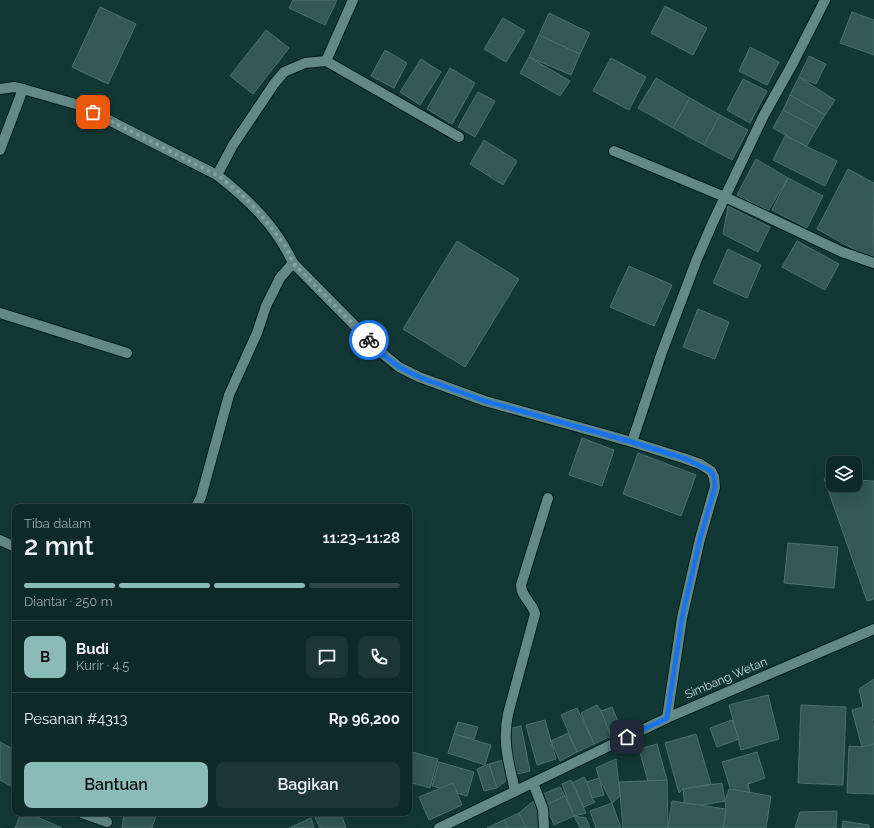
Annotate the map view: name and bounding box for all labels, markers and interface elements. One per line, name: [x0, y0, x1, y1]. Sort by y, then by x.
pin: [76, 95, 110, 129]
icon: bag: [82, 101, 104, 123]
courier: [349, 320, 389, 360]
icon: bike: [358, 329, 380, 351]
map controls: [826, 456, 862, 492]
button: layers: [826, 456, 862, 492]
text: Tiba dalam: [24, 516, 91, 531]
text: 11:23–11:28: [322, 529, 400, 547]
text: 2 mnt: [24, 531, 94, 561]
text: Diantar · 250 m: [24, 594, 113, 609]
button: chat: [306, 636, 348, 678]
button: phone: [358, 636, 400, 678]
text: Budi: [76, 640, 109, 658]
text: B: [40, 648, 50, 666]
street label: Simbang Wetan: [683, 654, 769, 702]
text: Kurir · 4.5: [76, 658, 129, 673]
text: Pesanan #4313: [24, 710, 128, 728]
text: Rp 96,200: [329, 710, 400, 728]
pin: [610, 720, 644, 754]
icon: home: [616, 726, 638, 748]
button: Bantuan: [24, 762, 208, 808]
button: Bagikan: [216, 762, 400, 808]

